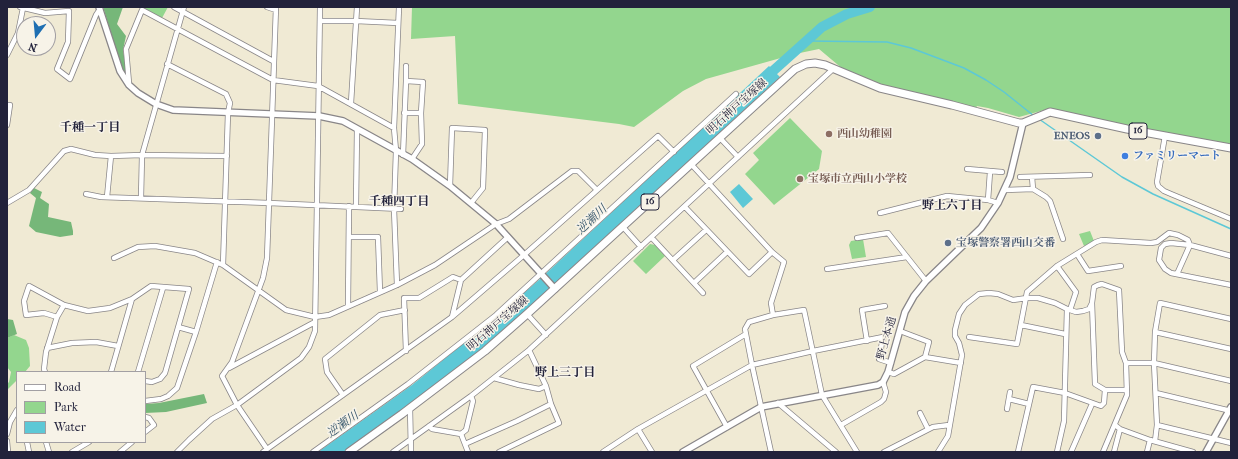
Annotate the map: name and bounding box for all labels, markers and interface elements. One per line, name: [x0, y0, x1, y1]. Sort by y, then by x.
north arrow: [16, 16, 56, 56]
text: N: [27, 40, 39, 54]
street label: 明石神戸宝塚線: [704, 76, 770, 138]
district label: 千種一丁目: [60, 121, 120, 135]
road number: 16: [1129, 123, 1147, 139]
place label: 西山幼稚園: [837, 127, 892, 141]
marker: 西山幼稚園: [824, 129, 834, 139]
place label: ENEOS: [1054, 129, 1090, 143]
marker: ENEOS: [1093, 131, 1103, 141]
place label: ファミリーマート: [1133, 149, 1221, 163]
marker: ファミリーマート: [1120, 151, 1130, 161]
place label: 宝塚市立西山小学校: [808, 172, 907, 186]
marker: 宝塚市立西山小学校: [795, 174, 805, 184]
road number: 16: [641, 194, 659, 210]
district label: 千種四丁目: [369, 195, 429, 209]
district label: 野上六丁目: [922, 199, 982, 213]
water label: 逆瀬川: [574, 202, 610, 238]
place label: 宝塚警察署西山交番: [956, 236, 1055, 250]
marker: 宝塚警察署西山交番: [943, 238, 953, 248]
street label: 明石神戸宝塚線: [465, 294, 531, 354]
street label: 野上本通: [875, 315, 899, 361]
district label: 野上三丁目: [535, 366, 595, 380]
legend: [16, 371, 146, 443]
text: Road: [54, 380, 81, 394]
text: Park: [54, 400, 78, 414]
water label: 逆瀬川: [324, 409, 362, 441]
text: Water: [54, 420, 86, 434]

